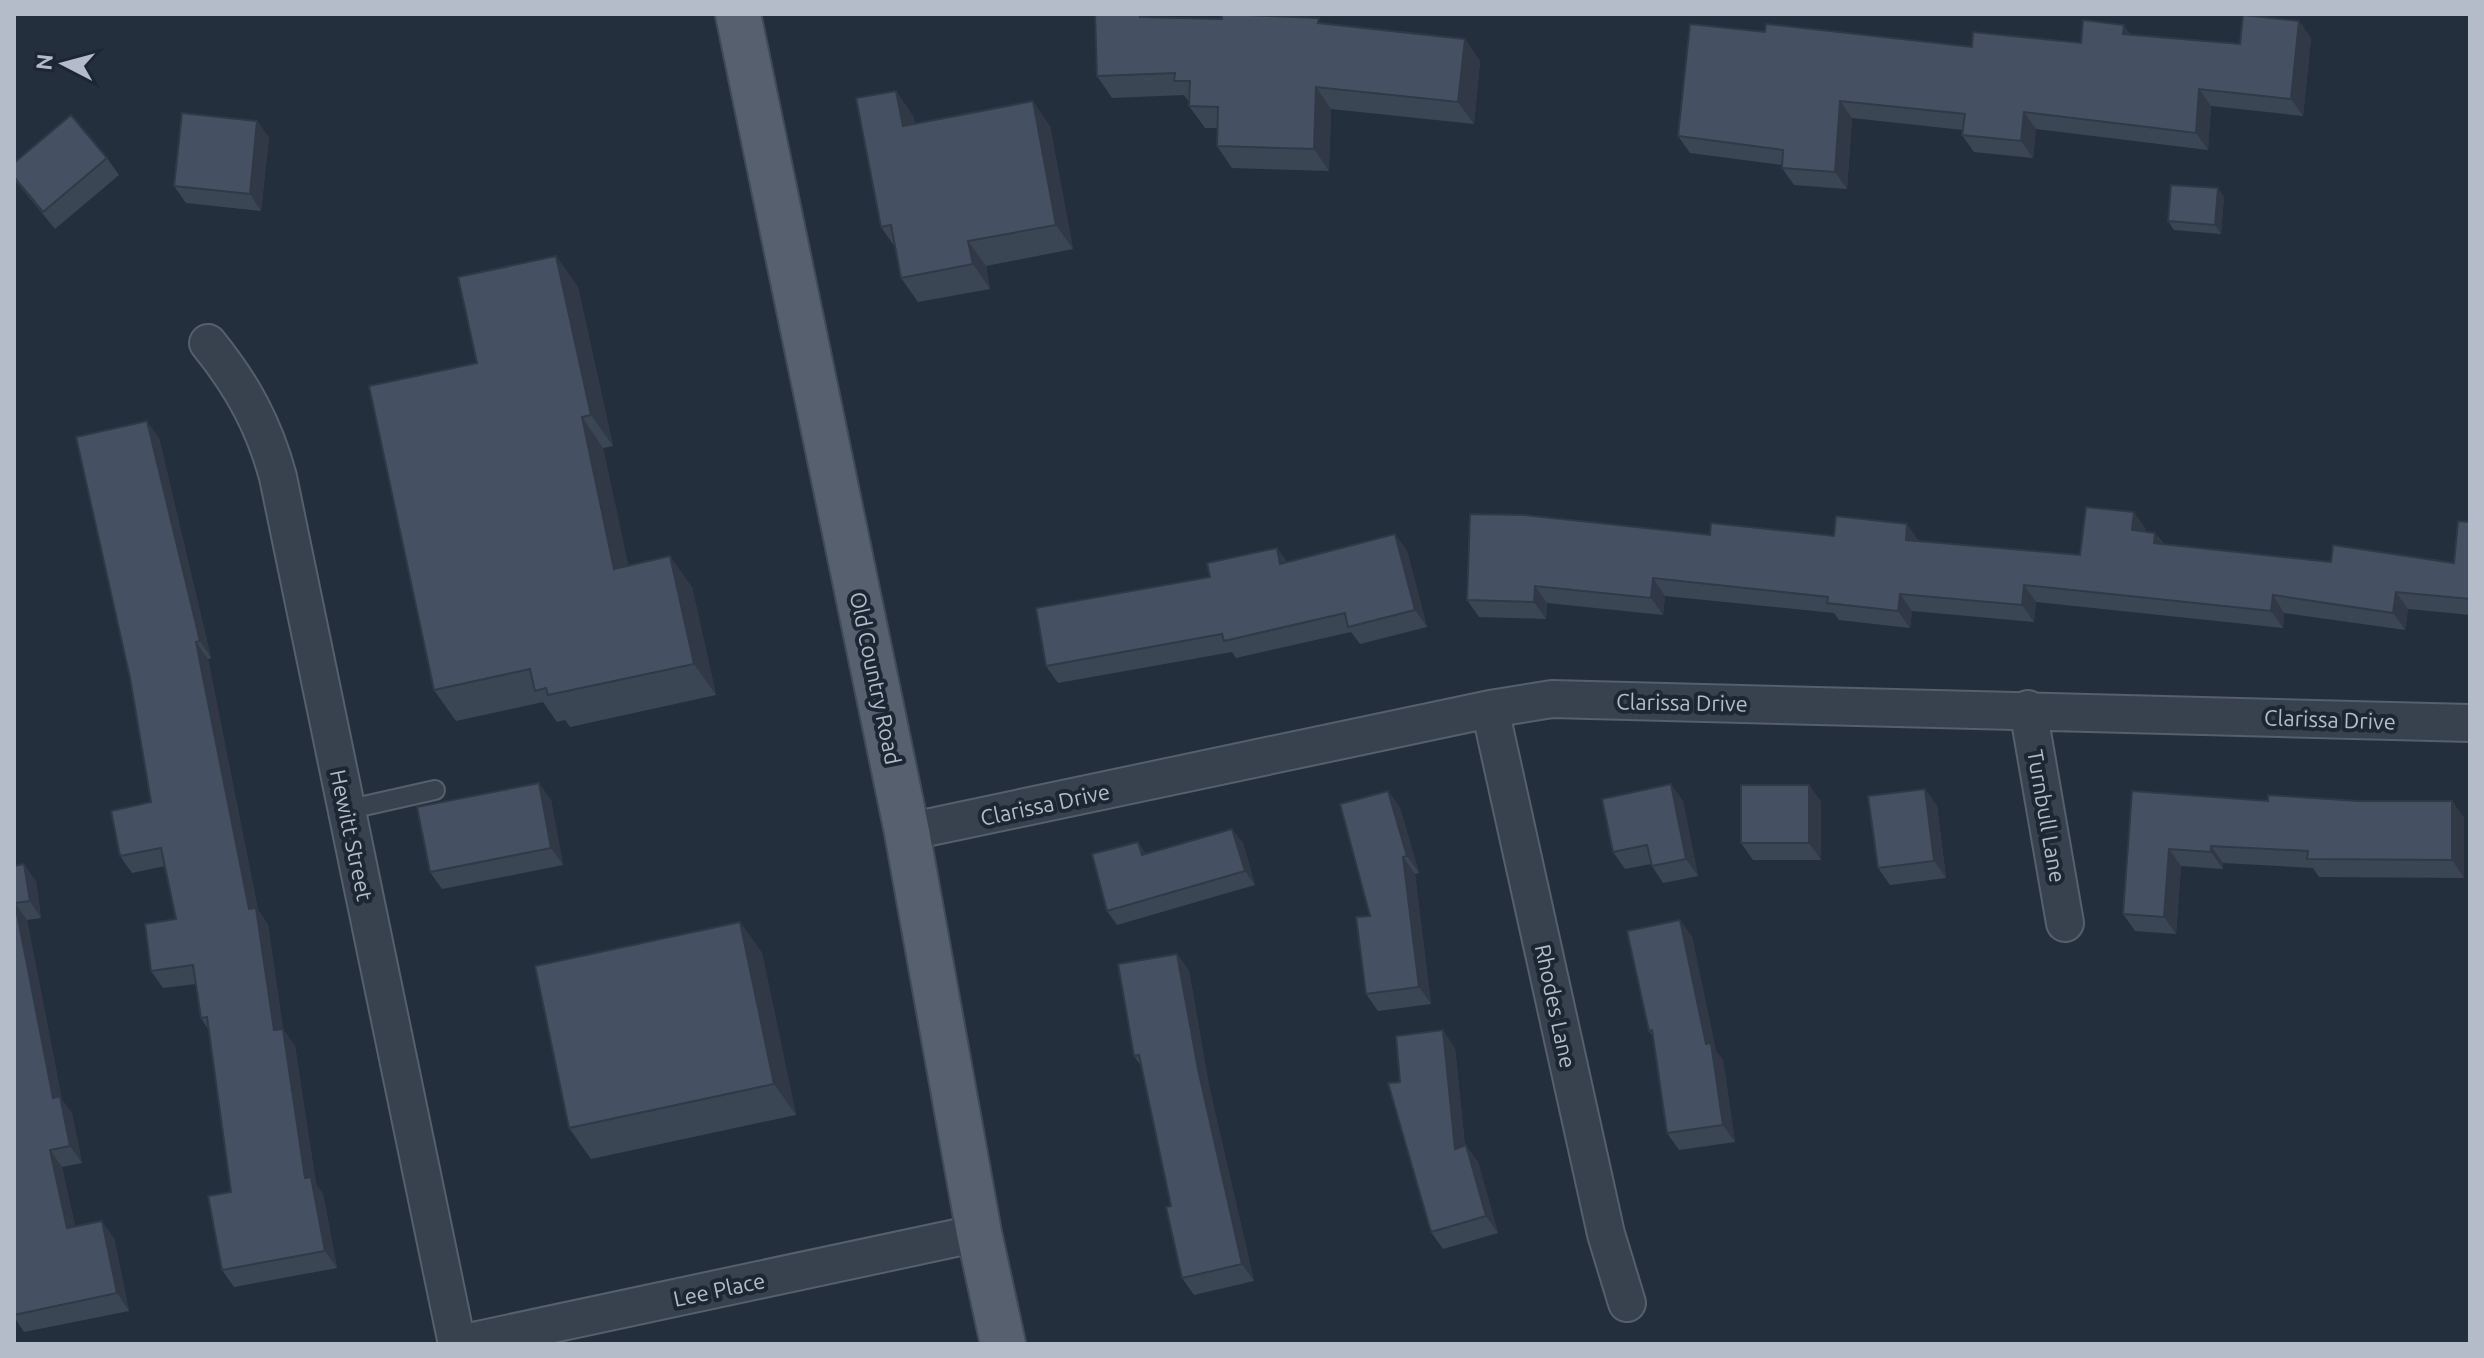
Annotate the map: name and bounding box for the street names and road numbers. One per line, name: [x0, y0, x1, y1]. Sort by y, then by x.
street label: Old Country Road: [845, 589, 907, 767]
street label: Clarissa Drive: [1616, 688, 1748, 716]
street label: Clarissa Drive: [2264, 704, 2396, 734]
street label: Turnbull Lane: [2023, 748, 2071, 884]
street label: Hewitt Street: [326, 767, 378, 903]
street label: Clarissa Drive: [978, 778, 1112, 830]
street label: Rhodes Lane: [1531, 942, 1581, 1070]
street label: Lee Place: [671, 1267, 767, 1311]

